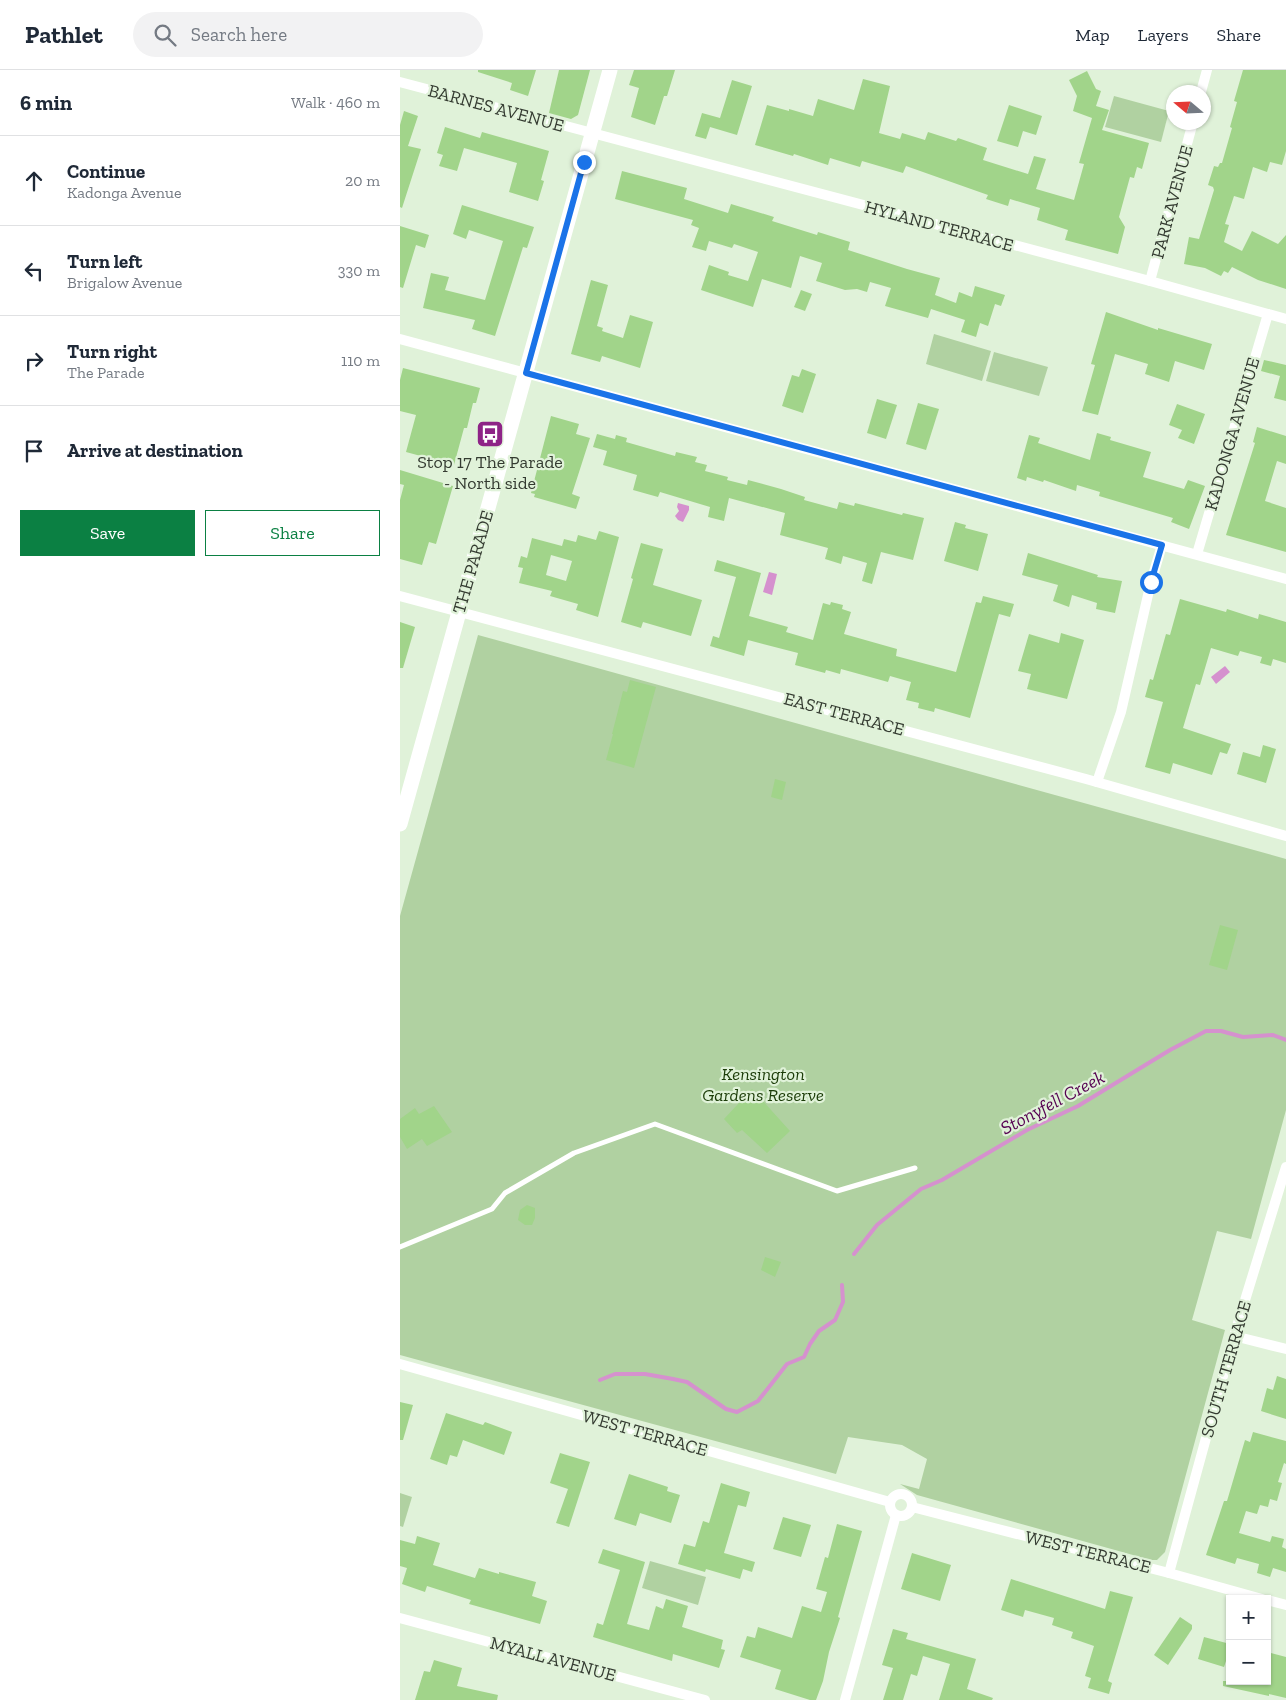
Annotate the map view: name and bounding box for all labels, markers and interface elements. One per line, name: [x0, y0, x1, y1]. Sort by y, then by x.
search box: [133, 12, 483, 57]
text: Pathlet: [25, 20, 103, 49]
icon: search: [151, 21, 179, 49]
text: Search here: [191, 23, 287, 46]
text: Map: [1075, 24, 1110, 46]
text: Layers: [1138, 24, 1189, 46]
text: Share: [1217, 24, 1261, 46]
street label: BARNES AVENUE: [426, 79, 566, 137]
north arrow: [1166, 85, 1211, 130]
text: 6 min: [20, 90, 72, 115]
text: Walk · 460 m: [291, 93, 380, 112]
street label: PARK AVENUE: [1146, 143, 1198, 261]
route end: [573, 151, 596, 174]
text: Continue: [67, 160, 145, 183]
icon: ahead: [20, 167, 48, 195]
text: 20 m: [345, 171, 380, 190]
text: Kadonga Avenue: [67, 183, 182, 202]
street label: HYLAND TERRACE: [862, 196, 1016, 256]
text: Turn left: [67, 250, 142, 273]
icon: left: [20, 257, 48, 285]
text: 330 m: [338, 261, 380, 280]
text: Brigalow Avenue: [67, 273, 182, 292]
text: Turn right: [67, 340, 157, 363]
icon: right: [20, 347, 48, 375]
text: 110 m: [341, 351, 380, 370]
street label: KADONGA AVENUE: [1200, 355, 1264, 513]
text: The Parade: [67, 363, 145, 382]
bus stop icon: Stop 17 The Parade - North side: [475, 419, 505, 449]
icon: arrive: [20, 437, 48, 465]
text: Arrive at destination: [67, 439, 243, 462]
place label: Stop 17 The Parade - North side: [417, 451, 563, 494]
street label: THE PARADE: [448, 508, 498, 616]
button: Save: [20, 510, 195, 556]
button: Share: [205, 510, 380, 556]
route start: [1140, 571, 1163, 594]
street label: EAST TERRACE: [781, 687, 907, 741]
park label: Kensington Gardens Reserve: [702, 1063, 824, 1106]
water label: Stonyfell Creek: [996, 1065, 1108, 1140]
street label: SOUTH TERRACE: [1196, 1298, 1256, 1440]
street label: WEST TERRACE: [580, 1405, 710, 1461]
street label: WEST TERRACE: [1023, 1526, 1153, 1578]
map controls: [1226, 1595, 1271, 1685]
button: +: [1226, 1595, 1271, 1640]
street label: MYALL AVENUE: [488, 1632, 618, 1686]
button: −: [1226, 1640, 1271, 1685]

